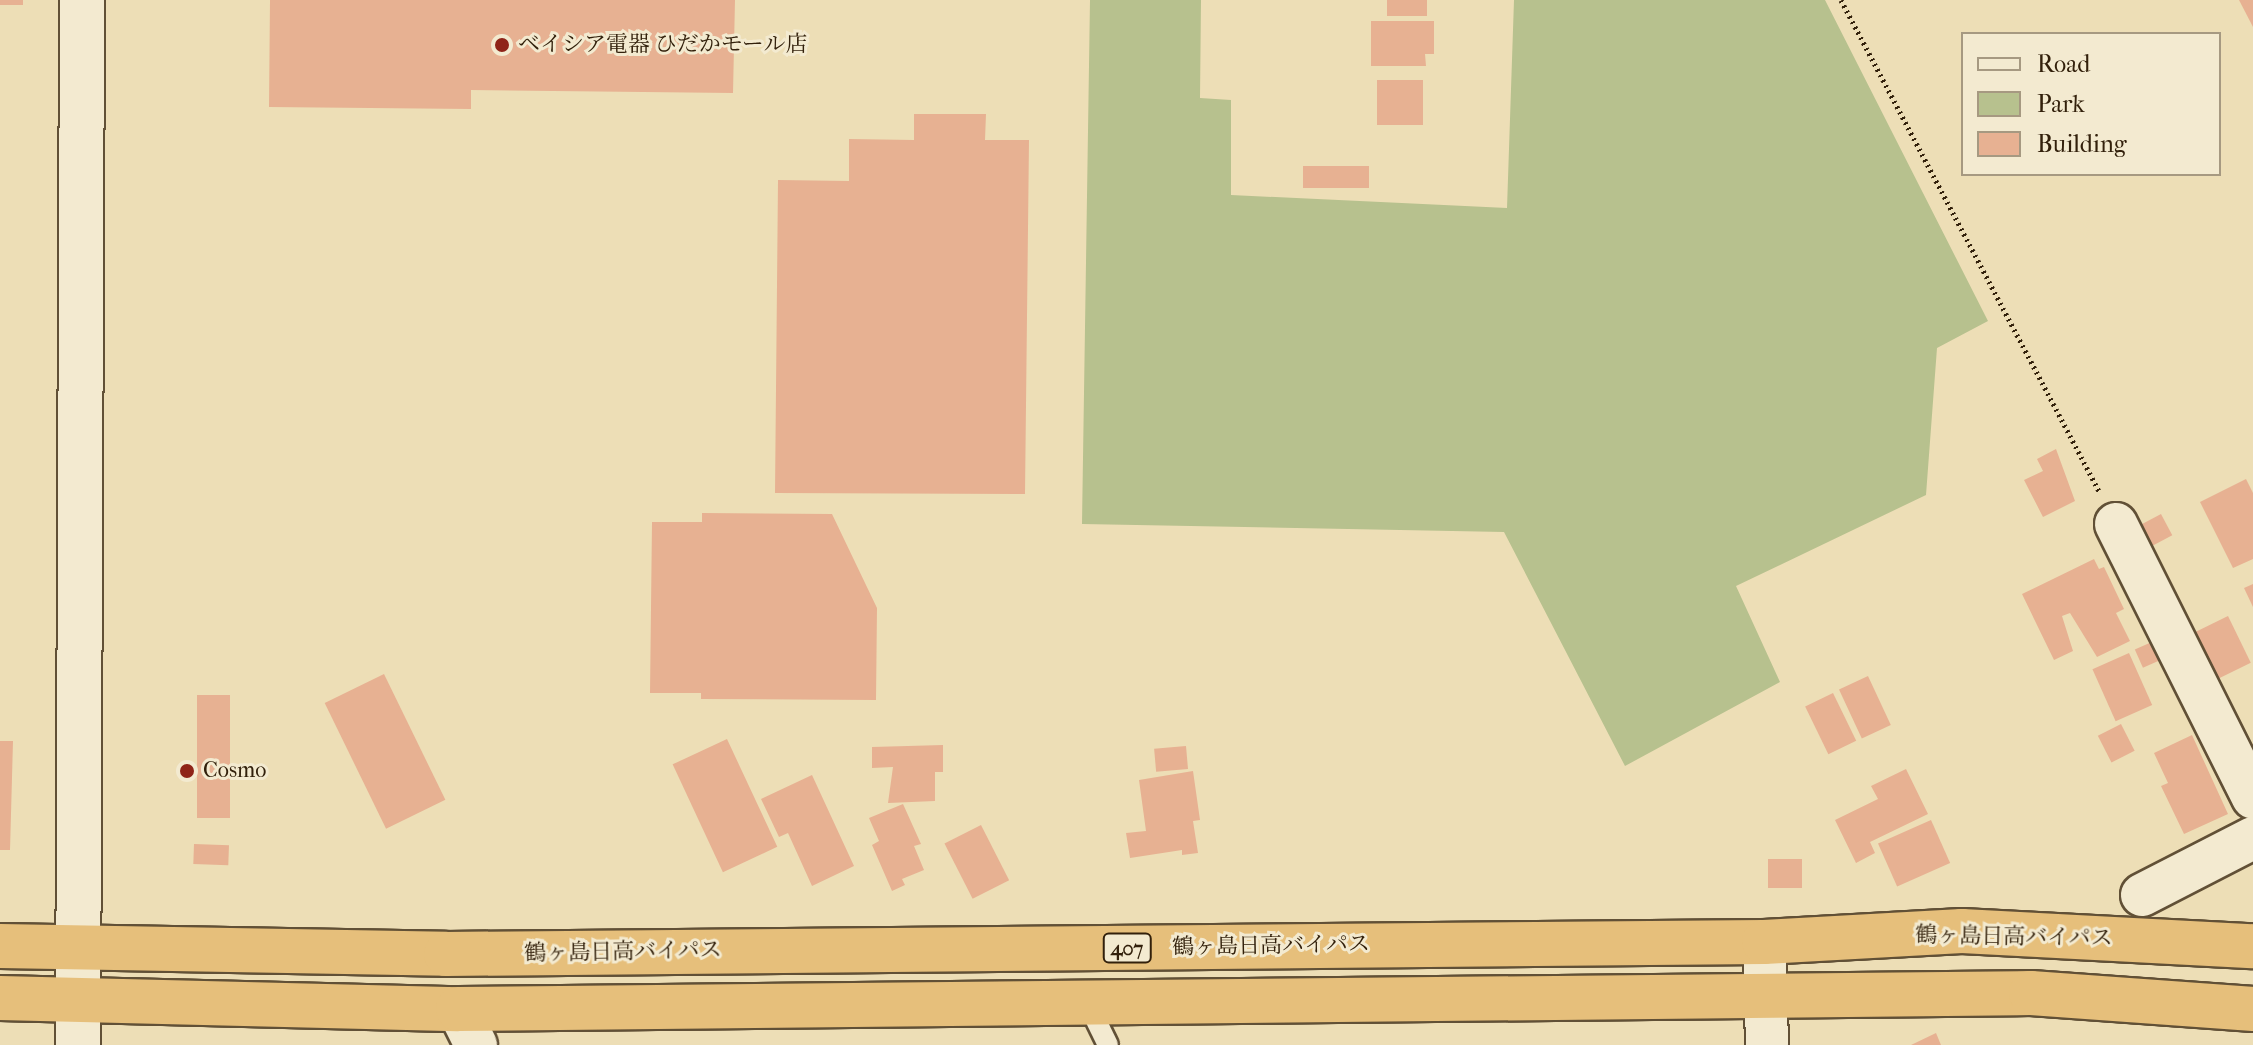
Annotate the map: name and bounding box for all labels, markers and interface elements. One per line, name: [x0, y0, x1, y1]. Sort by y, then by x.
place label: ベイシア電器 ひだかモール店: [518, 32, 808, 58]
legend: [1961, 32, 2221, 176]
marker: ベイシア電器 ひだかモール店: [493, 36, 511, 54]
text: Road: [2037, 50, 2090, 78]
text: Park: [2037, 90, 2085, 118]
text: Building: [2037, 130, 2127, 158]
place label: Cosmo: [203, 758, 266, 784]
marker: Cosmo: [178, 762, 196, 780]
street label: 鶴ヶ島日高バイパス: [1915, 922, 2113, 952]
street label: 鶴ヶ島日高バイパス: [1172, 931, 1370, 961]
road number: 407: [1101, 932, 1153, 964]
street label: 鶴ヶ島日高バイパス: [524, 937, 722, 967]

